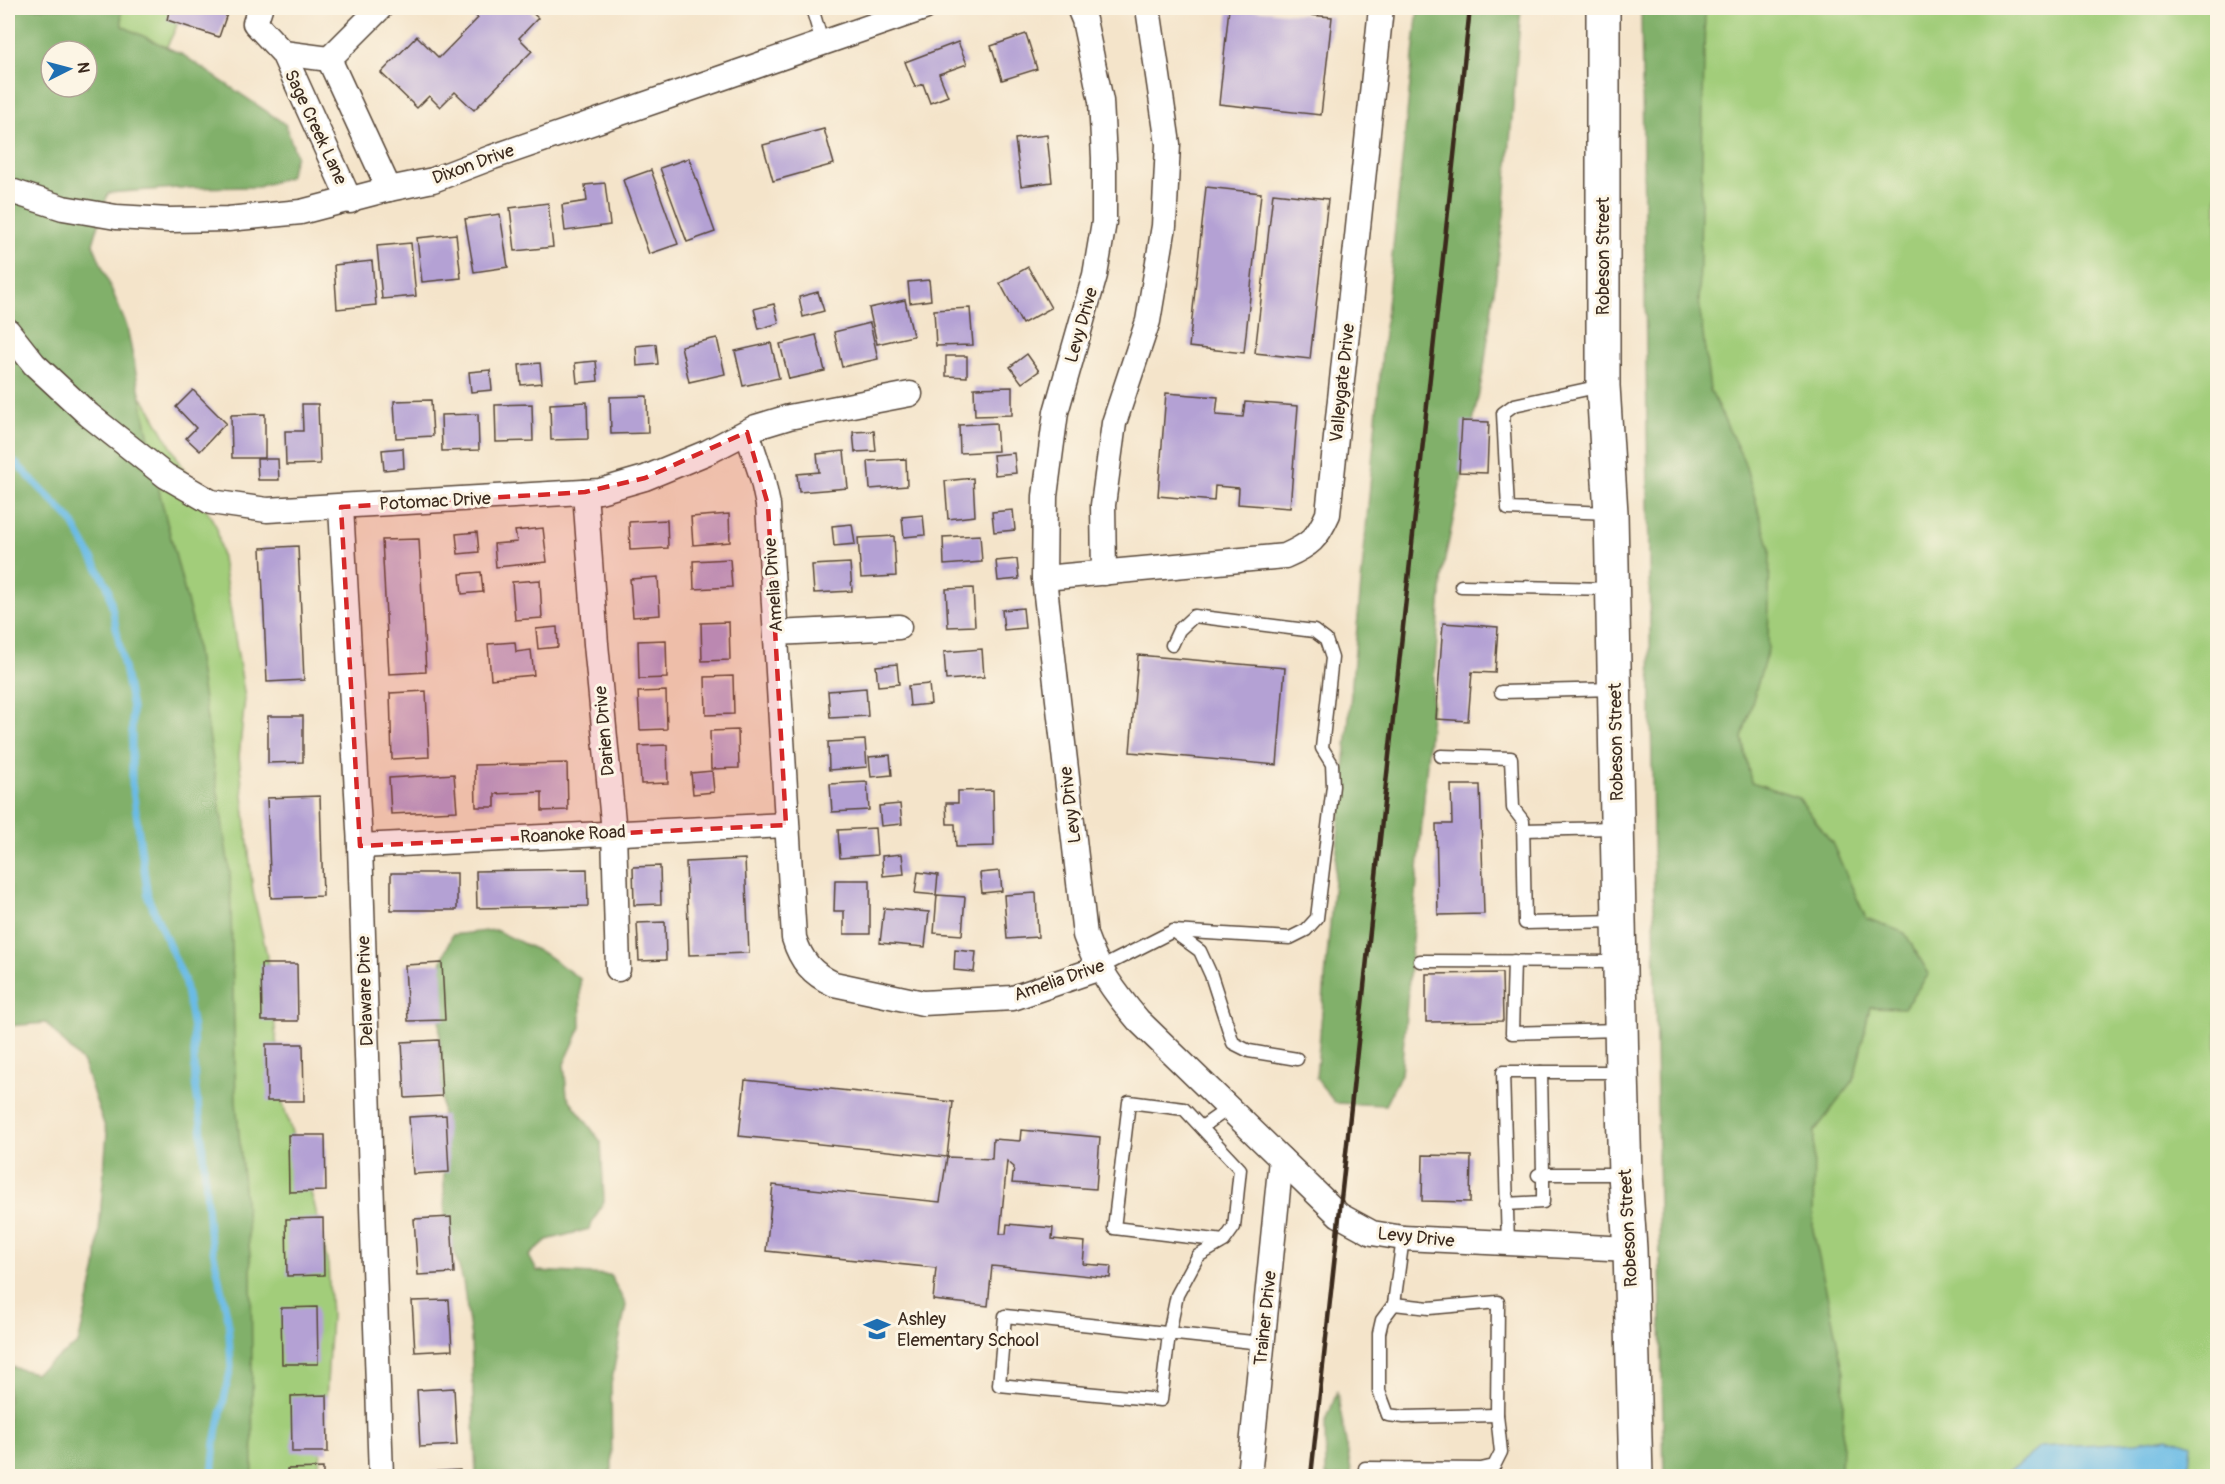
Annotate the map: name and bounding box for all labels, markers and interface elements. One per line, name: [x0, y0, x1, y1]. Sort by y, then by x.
north arrow: [39, 39, 99, 99]
text: N: [72, 61, 93, 74]
street label: Sage Creek Lane: [279, 66, 352, 188]
street label: Dixon Drive: [429, 139, 517, 190]
street label: Robeson Street: [1592, 196, 1615, 315]
street label: Levy Drive: [1060, 285, 1103, 365]
street label: Valleygate Drive: [1325, 322, 1360, 444]
street label: Potomac Drive: [379, 487, 492, 516]
street label: Amelia Drive: [759, 537, 788, 633]
street label: Robeson Street: [1604, 682, 1629, 801]
street label: Darien Drive: [589, 685, 620, 777]
street label: Levy Drive: [1054, 765, 1087, 845]
street label: Roanoke Road: [520, 820, 626, 849]
street label: Delaware Drive: [352, 935, 379, 1047]
street label: Amelia Drive: [1011, 954, 1108, 1007]
street label: Robeson Street: [1614, 1168, 1643, 1288]
street label: Levy Drive: [1376, 1222, 1456, 1253]
street label: Trainer Drive: [1249, 1269, 1282, 1367]
place label: Ashley Elementary School: [897, 1308, 1039, 1352]
school or university icon: Ashley Elementary School: [862, 1314, 892, 1344]

